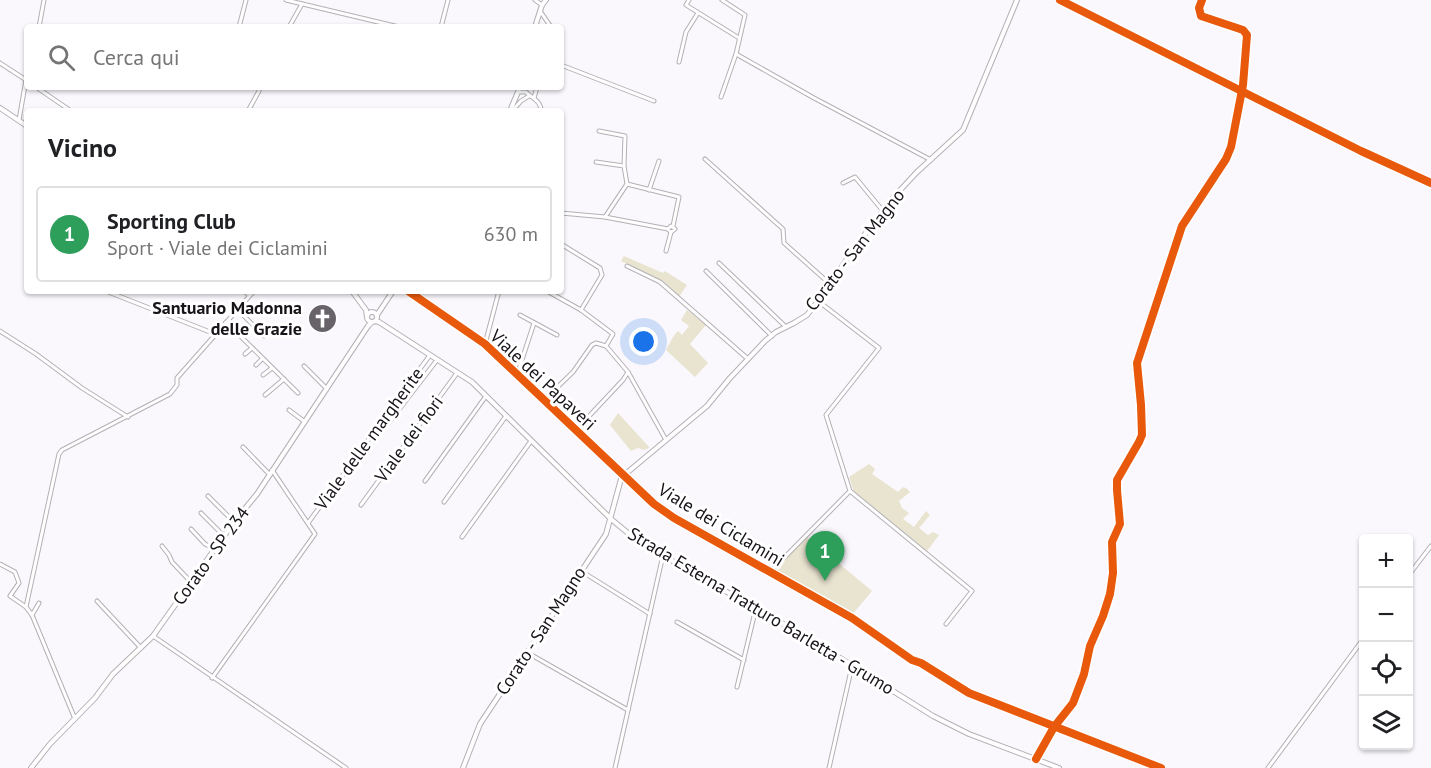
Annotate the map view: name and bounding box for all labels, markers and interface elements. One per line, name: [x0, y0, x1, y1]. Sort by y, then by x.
search box: [24, 24, 564, 90]
icon: search: [45, 41, 78, 74]
text: Cerca qui: [93, 43, 180, 71]
text: Vicino: [48, 131, 117, 164]
street label: Corato - San Magno: [800, 184, 909, 315]
text: Sporting Club: [107, 207, 236, 235]
text: 1: [64, 221, 75, 247]
text: 630 m: [484, 221, 538, 247]
text: Sport · Viale dei Ciclamini: [107, 235, 328, 261]
place label: Santuario Madonna delle Grazie: [152, 296, 302, 340]
church icon: Santuario Madonna delle Grazie: [307, 302, 339, 334]
street label: Viale dei Papaveri: [485, 324, 601, 435]
your location: [629, 327, 658, 356]
street label: Viale delle margherite: [309, 363, 428, 515]
street label: Viale dei fiori: [369, 391, 448, 488]
street label: Viale dei Ciclamini: [653, 477, 789, 571]
street label: Corato - SP 234: [167, 502, 254, 609]
street label: Strada Esterna Tratturo Barletta - Grumo: [624, 522, 899, 699]
pin: 1: [806, 532, 844, 581]
map controls: [1359, 534, 1413, 750]
button: +: [1359, 534, 1413, 588]
street label: Corato - San Magno: [490, 562, 591, 699]
button: −: [1359, 588, 1413, 642]
button: locate: [1359, 642, 1413, 696]
button: layers: [1359, 696, 1413, 750]

